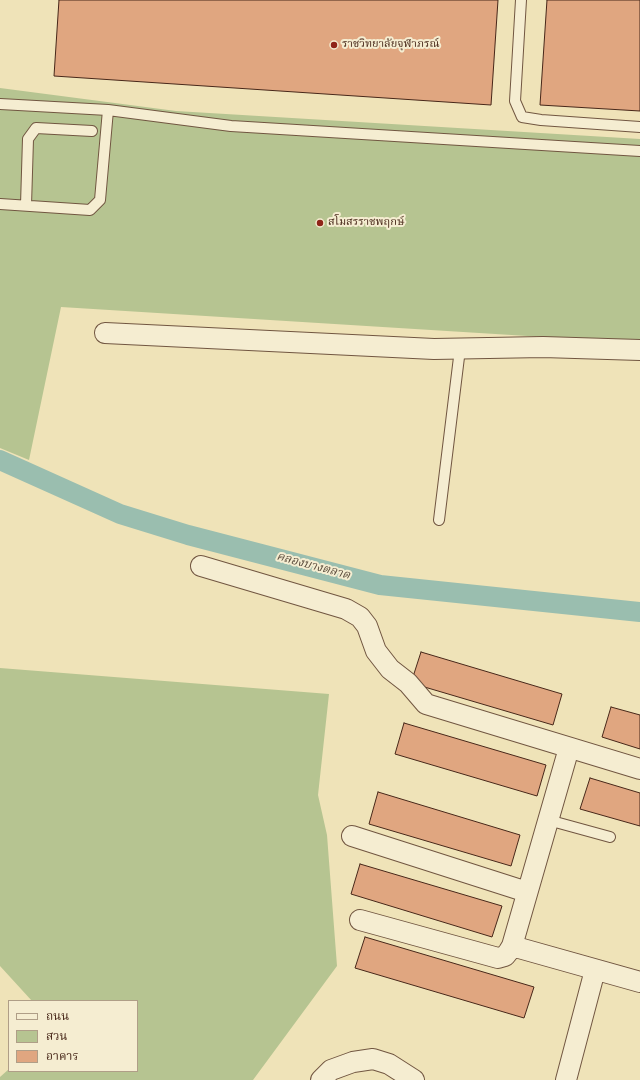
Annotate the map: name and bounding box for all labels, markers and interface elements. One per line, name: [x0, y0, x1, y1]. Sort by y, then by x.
place label: ราชวิทยาลัยจุฬาภรณ์: [342, 38, 440, 52]
marker: ราชวิทยาลัยจุฬาภรณ์: [329, 40, 339, 50]
place label: สโมสรราชพฤกษ์: [328, 216, 405, 230]
marker: สโมสรราชพฤกษ์: [315, 218, 325, 228]
water label: คลองบางตลาด: [275, 550, 351, 584]
legend: [8, 1000, 138, 1072]
text: ถนน: [46, 1009, 69, 1025]
text: สวน: [46, 1029, 67, 1045]
text: อาคาร: [46, 1049, 78, 1065]

